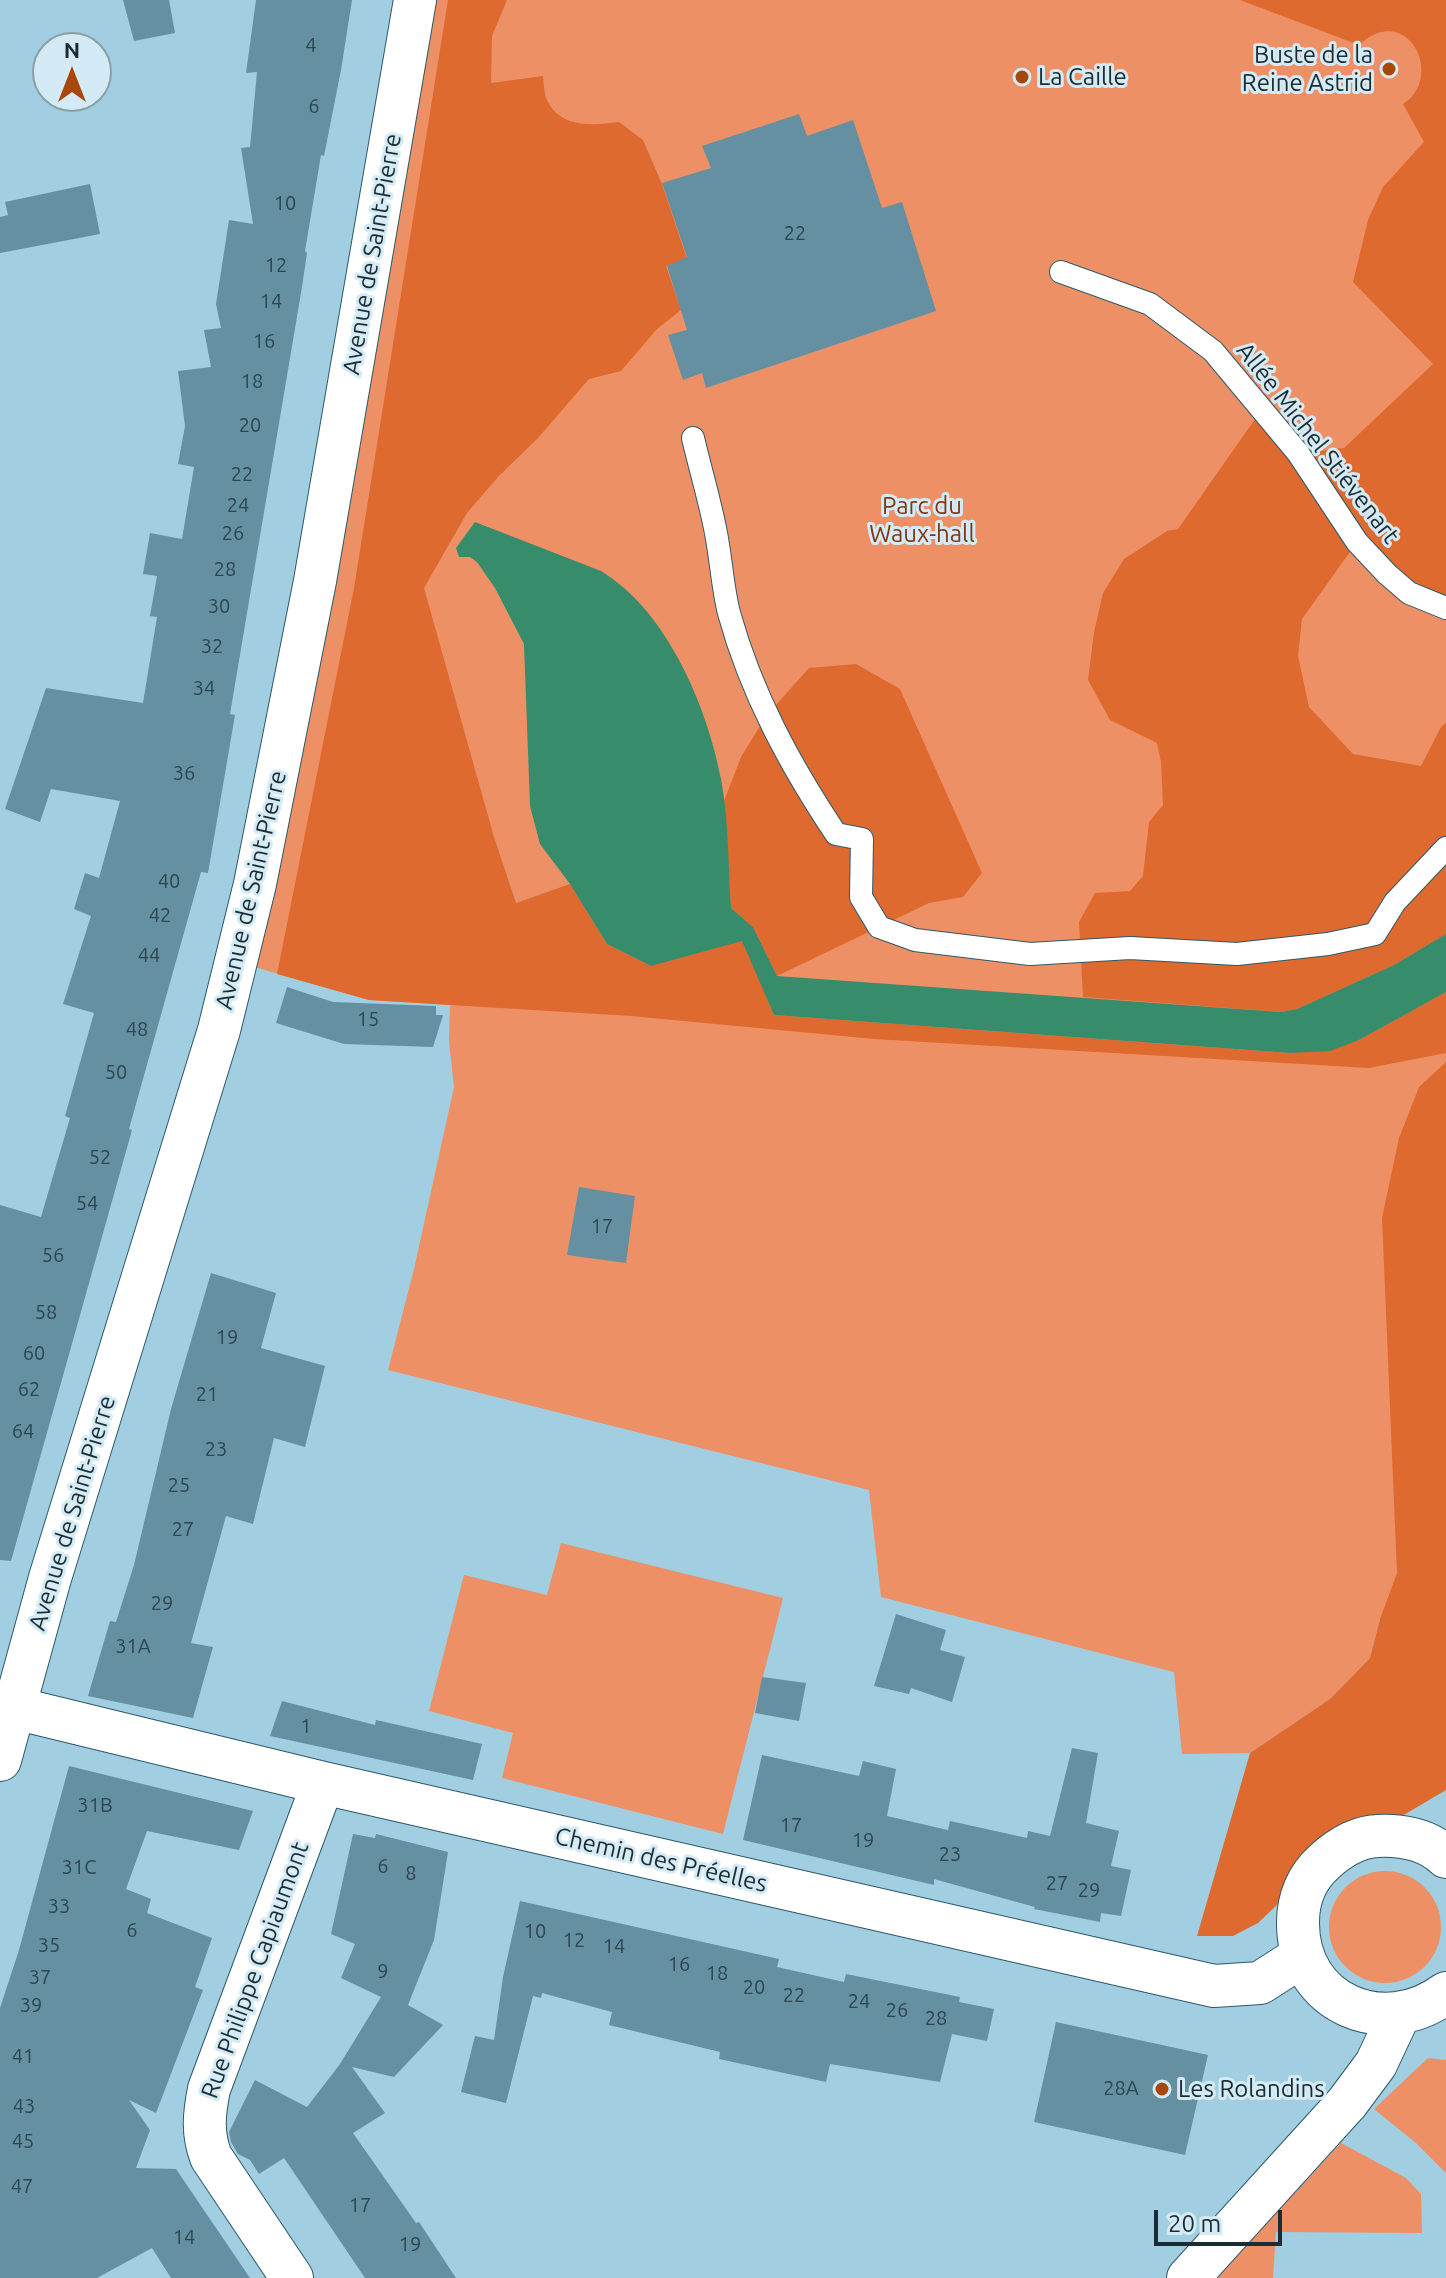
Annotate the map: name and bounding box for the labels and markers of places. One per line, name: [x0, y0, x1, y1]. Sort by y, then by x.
place label: Buste de la Reine Astrid: [1242, 41, 1373, 97]
marker: Buste de la Reine Astrid: [1380, 60, 1398, 78]
place label: La Caille: [1038, 63, 1127, 91]
marker: La Caille: [1013, 68, 1031, 86]
place label: Les Rolandins: [1178, 2075, 1325, 2103]
marker: Les Rolandins: [1153, 2080, 1171, 2098]

